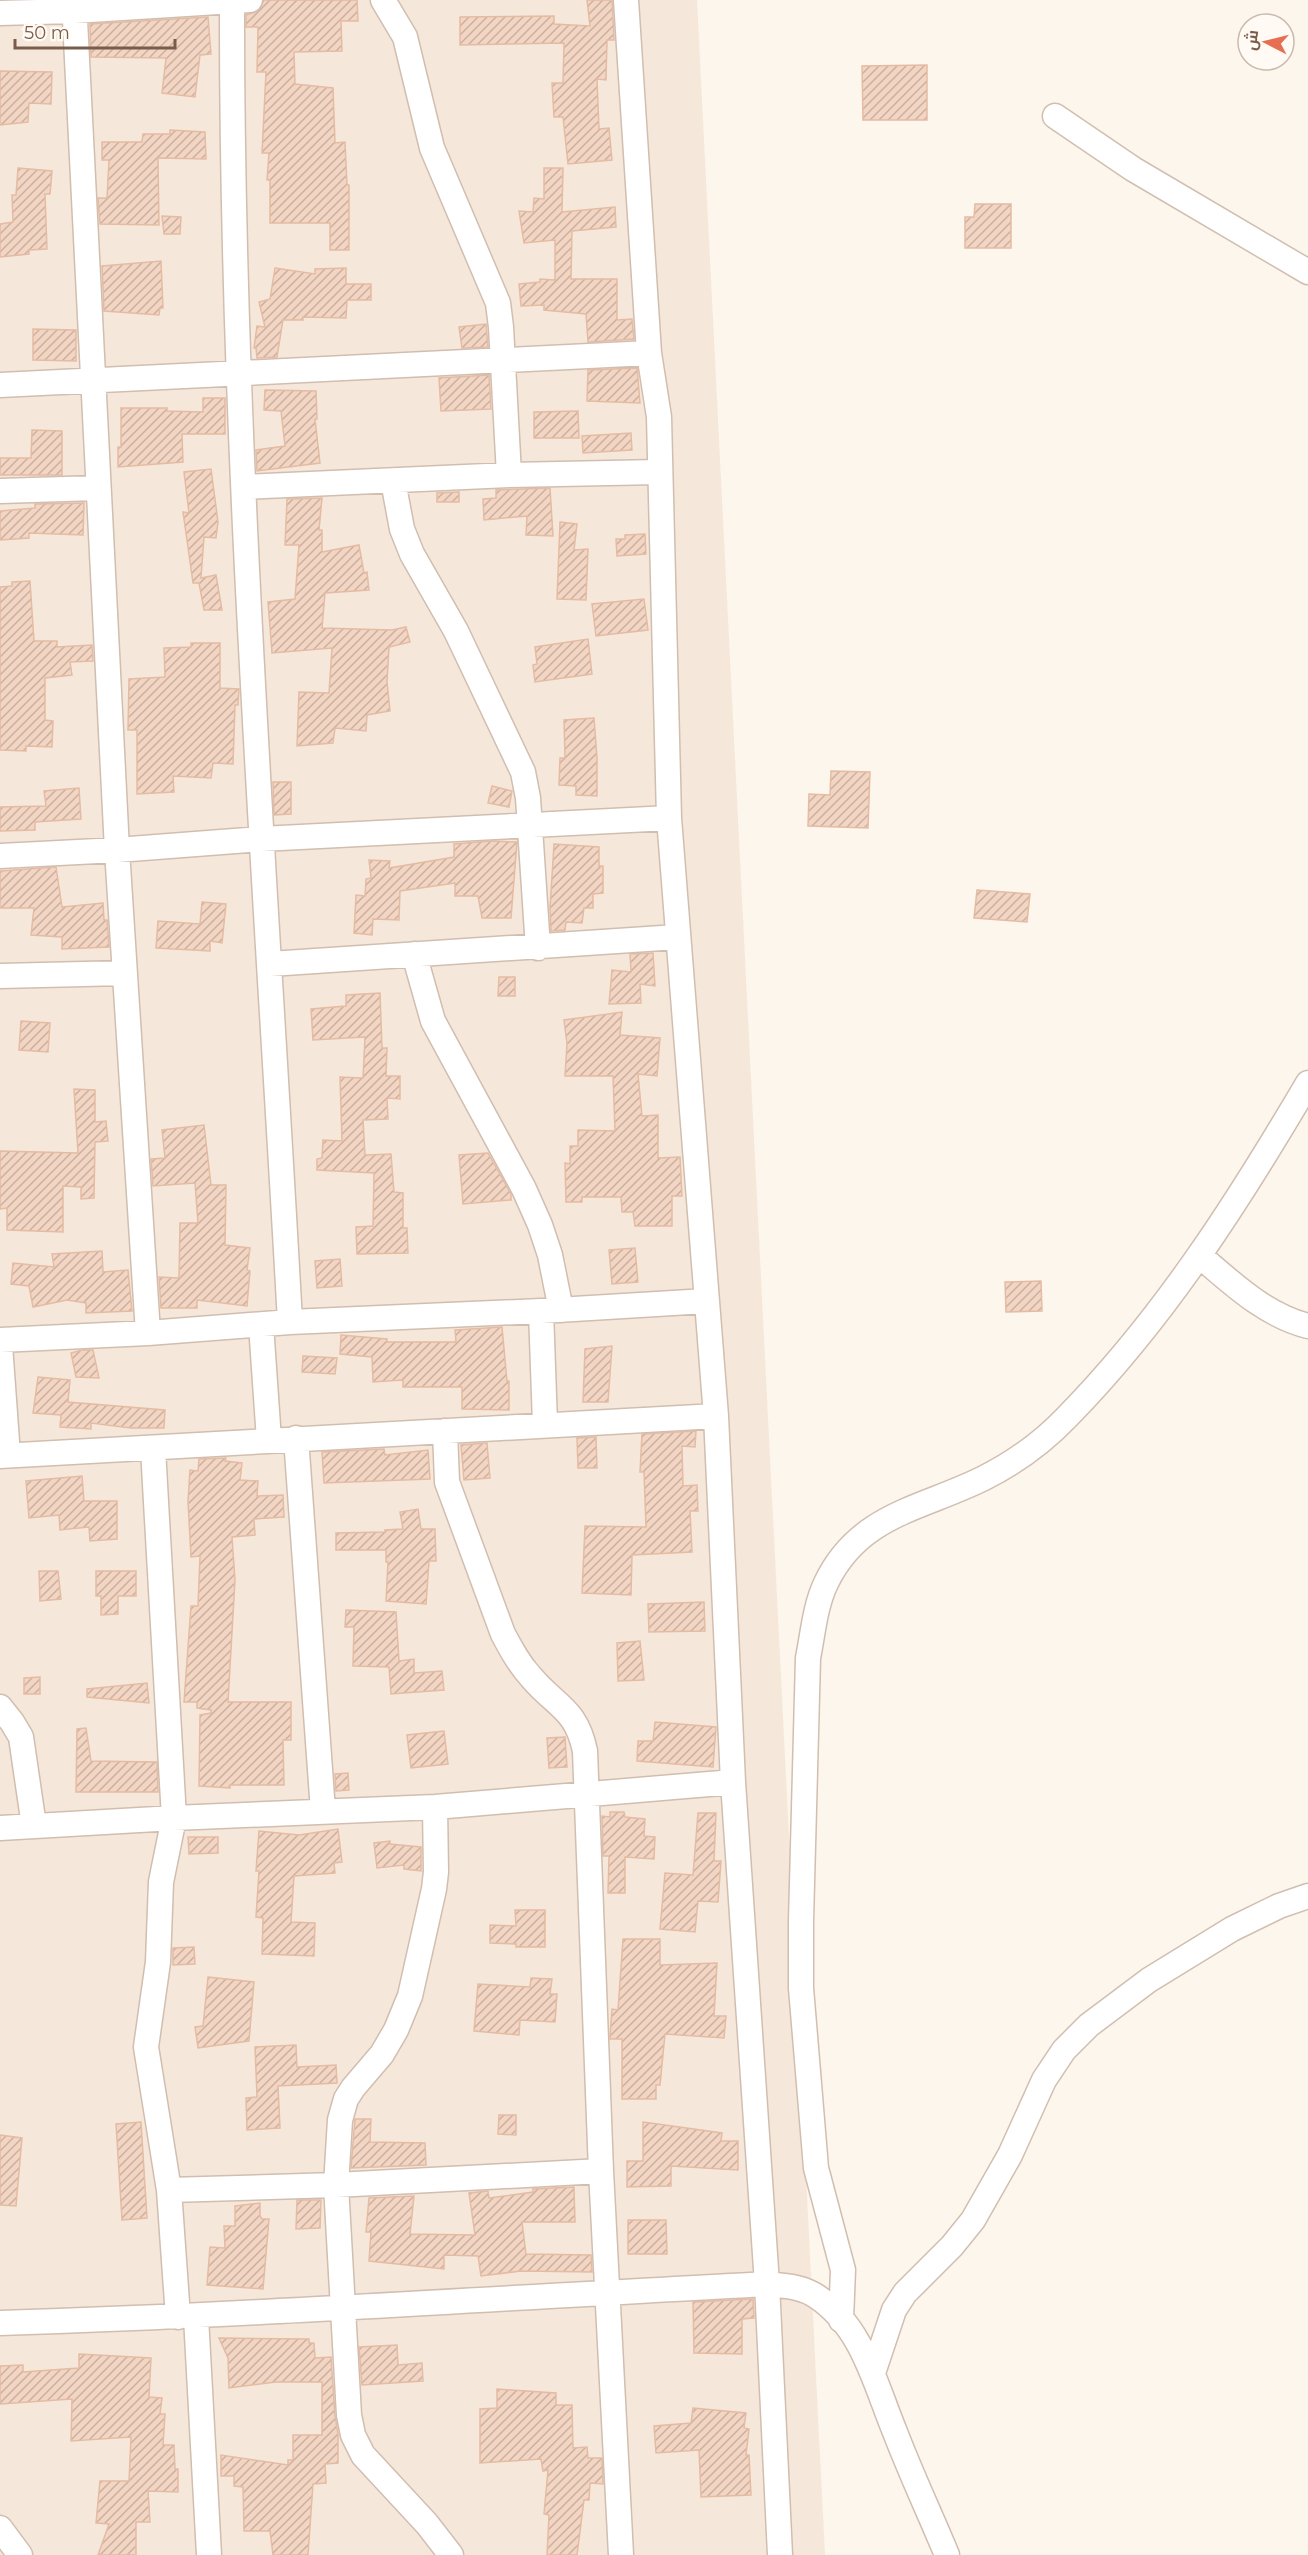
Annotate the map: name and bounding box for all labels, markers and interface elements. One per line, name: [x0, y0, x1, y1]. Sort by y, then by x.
scale bar: [15, 12, 176, 50]
north arrow: [1236, 12, 1296, 72]
text: 50 m: [24, 22, 70, 44]
text: ش: [1241, 29, 1262, 52]

